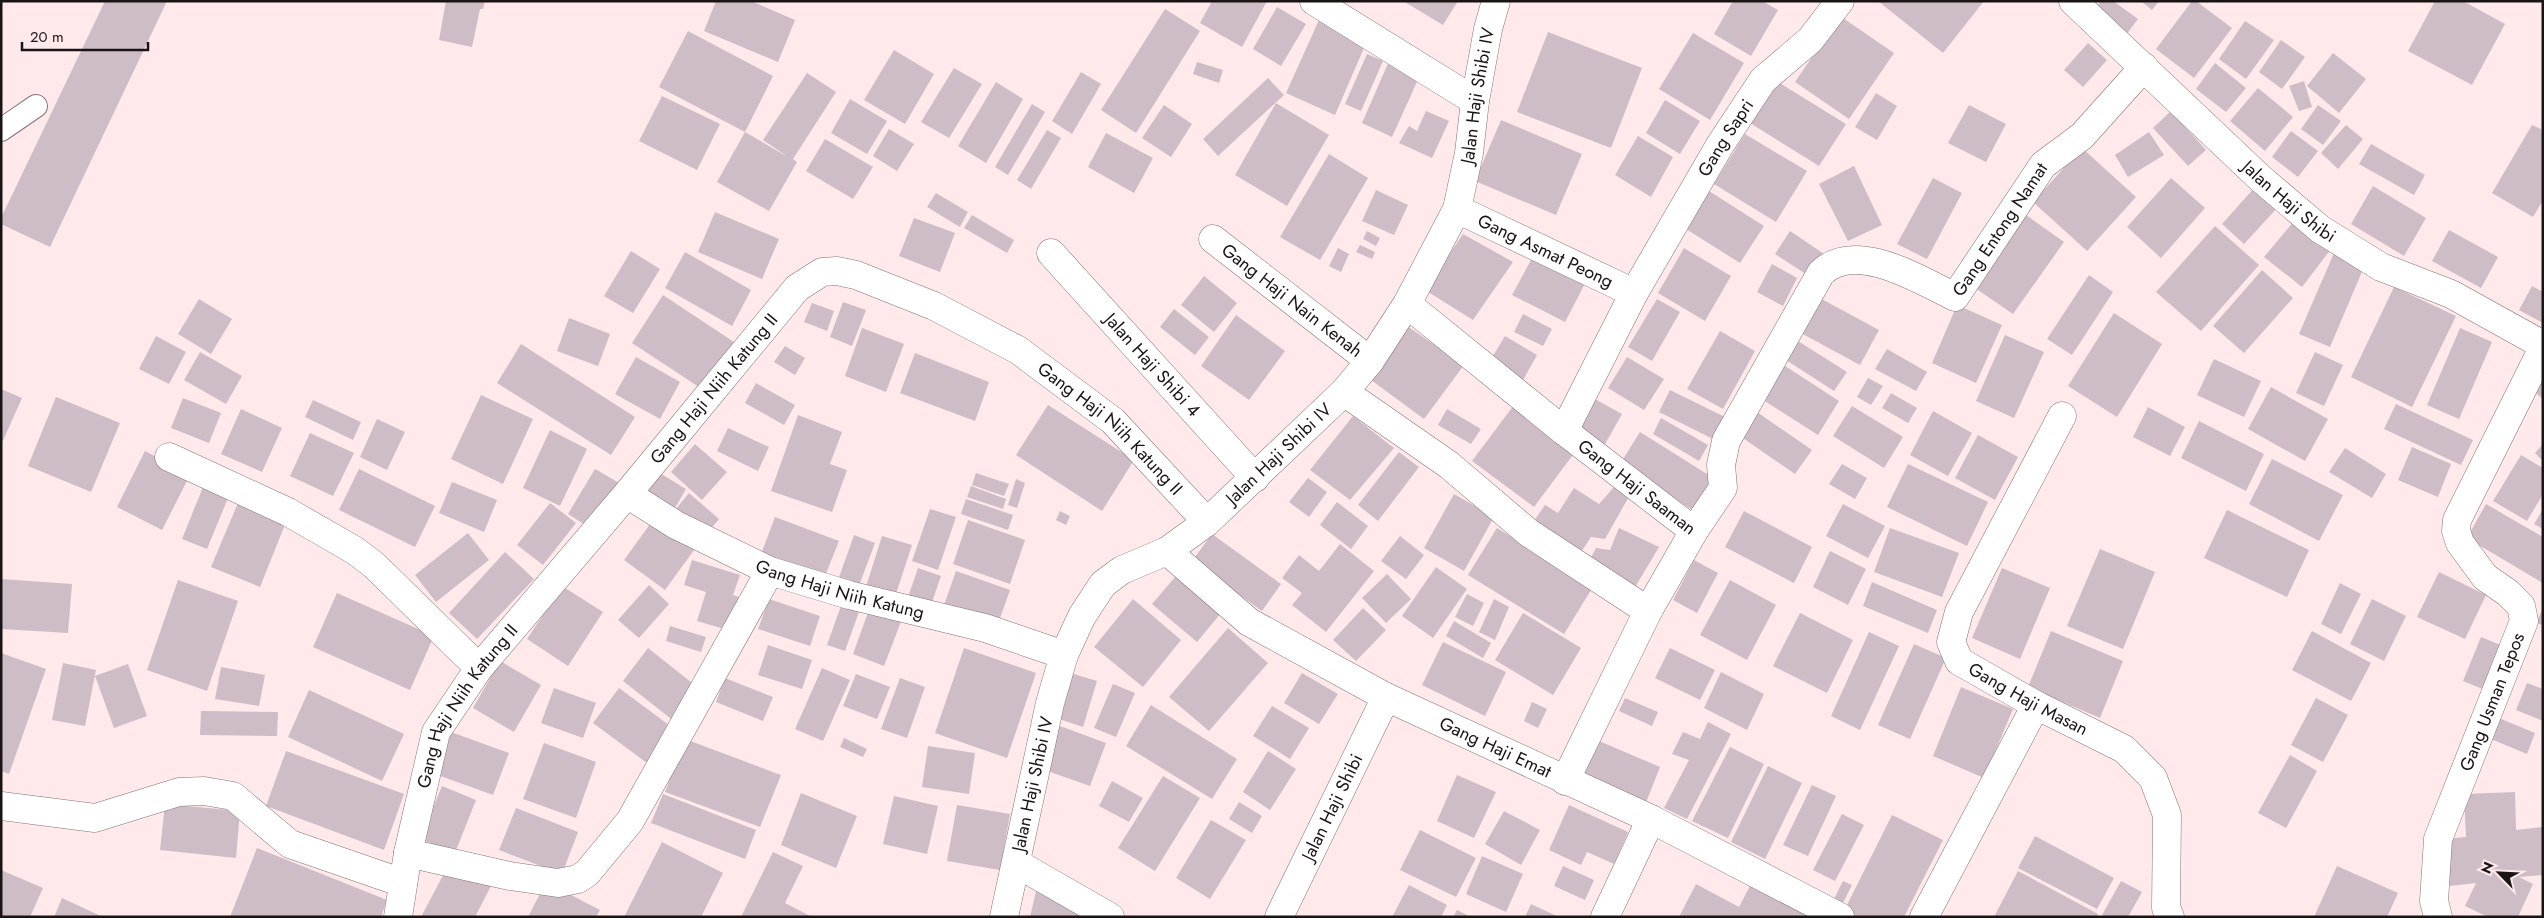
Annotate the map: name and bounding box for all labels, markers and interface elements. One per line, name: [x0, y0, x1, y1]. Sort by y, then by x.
scale bar: [22, 20, 149, 52]
street label: Jalan Haji Shibi IV: [1454, 25, 1501, 168]
text: 20 m: [30, 26, 64, 48]
street label: Gang Sapri: [1691, 94, 1760, 181]
street label: Jalan Haji Shibi: [2235, 153, 2341, 249]
street label: Gang Entong Namat: [1946, 157, 2054, 302]
street label: Gang Asmat Peong: [1473, 208, 1618, 294]
street label: Gang Haji Nain Kenah: [1216, 237, 1368, 364]
street label: Jalan Haji Shibi 4: [1097, 306, 1206, 422]
street label: Gang Haji Niih Katung II: [644, 308, 784, 470]
street label: Gang Haji Niih Katung II: [1032, 356, 1189, 501]
street label: Jalan Haji Shibi IV: [1219, 397, 1338, 512]
street label: Gang Haji Saaman: [1572, 433, 1702, 541]
street label: Gang Haji Niih Katung: [751, 553, 927, 626]
street label: Gang Haji Niih Katung II: [410, 618, 524, 791]
street label: Gang Usman Tepos: [2453, 629, 2531, 775]
street label: Gang Haji Masan: [1964, 656, 2092, 742]
street label: Gang Haji Emat: [1435, 710, 1556, 785]
street label: Jalan Haji Shibi IV: [1005, 714, 1060, 856]
street label: Jalan Haji Shibi: [1294, 750, 1369, 867]
north arrow: [2474, 848, 2524, 898]
text: N: [2476, 859, 2499, 877]

